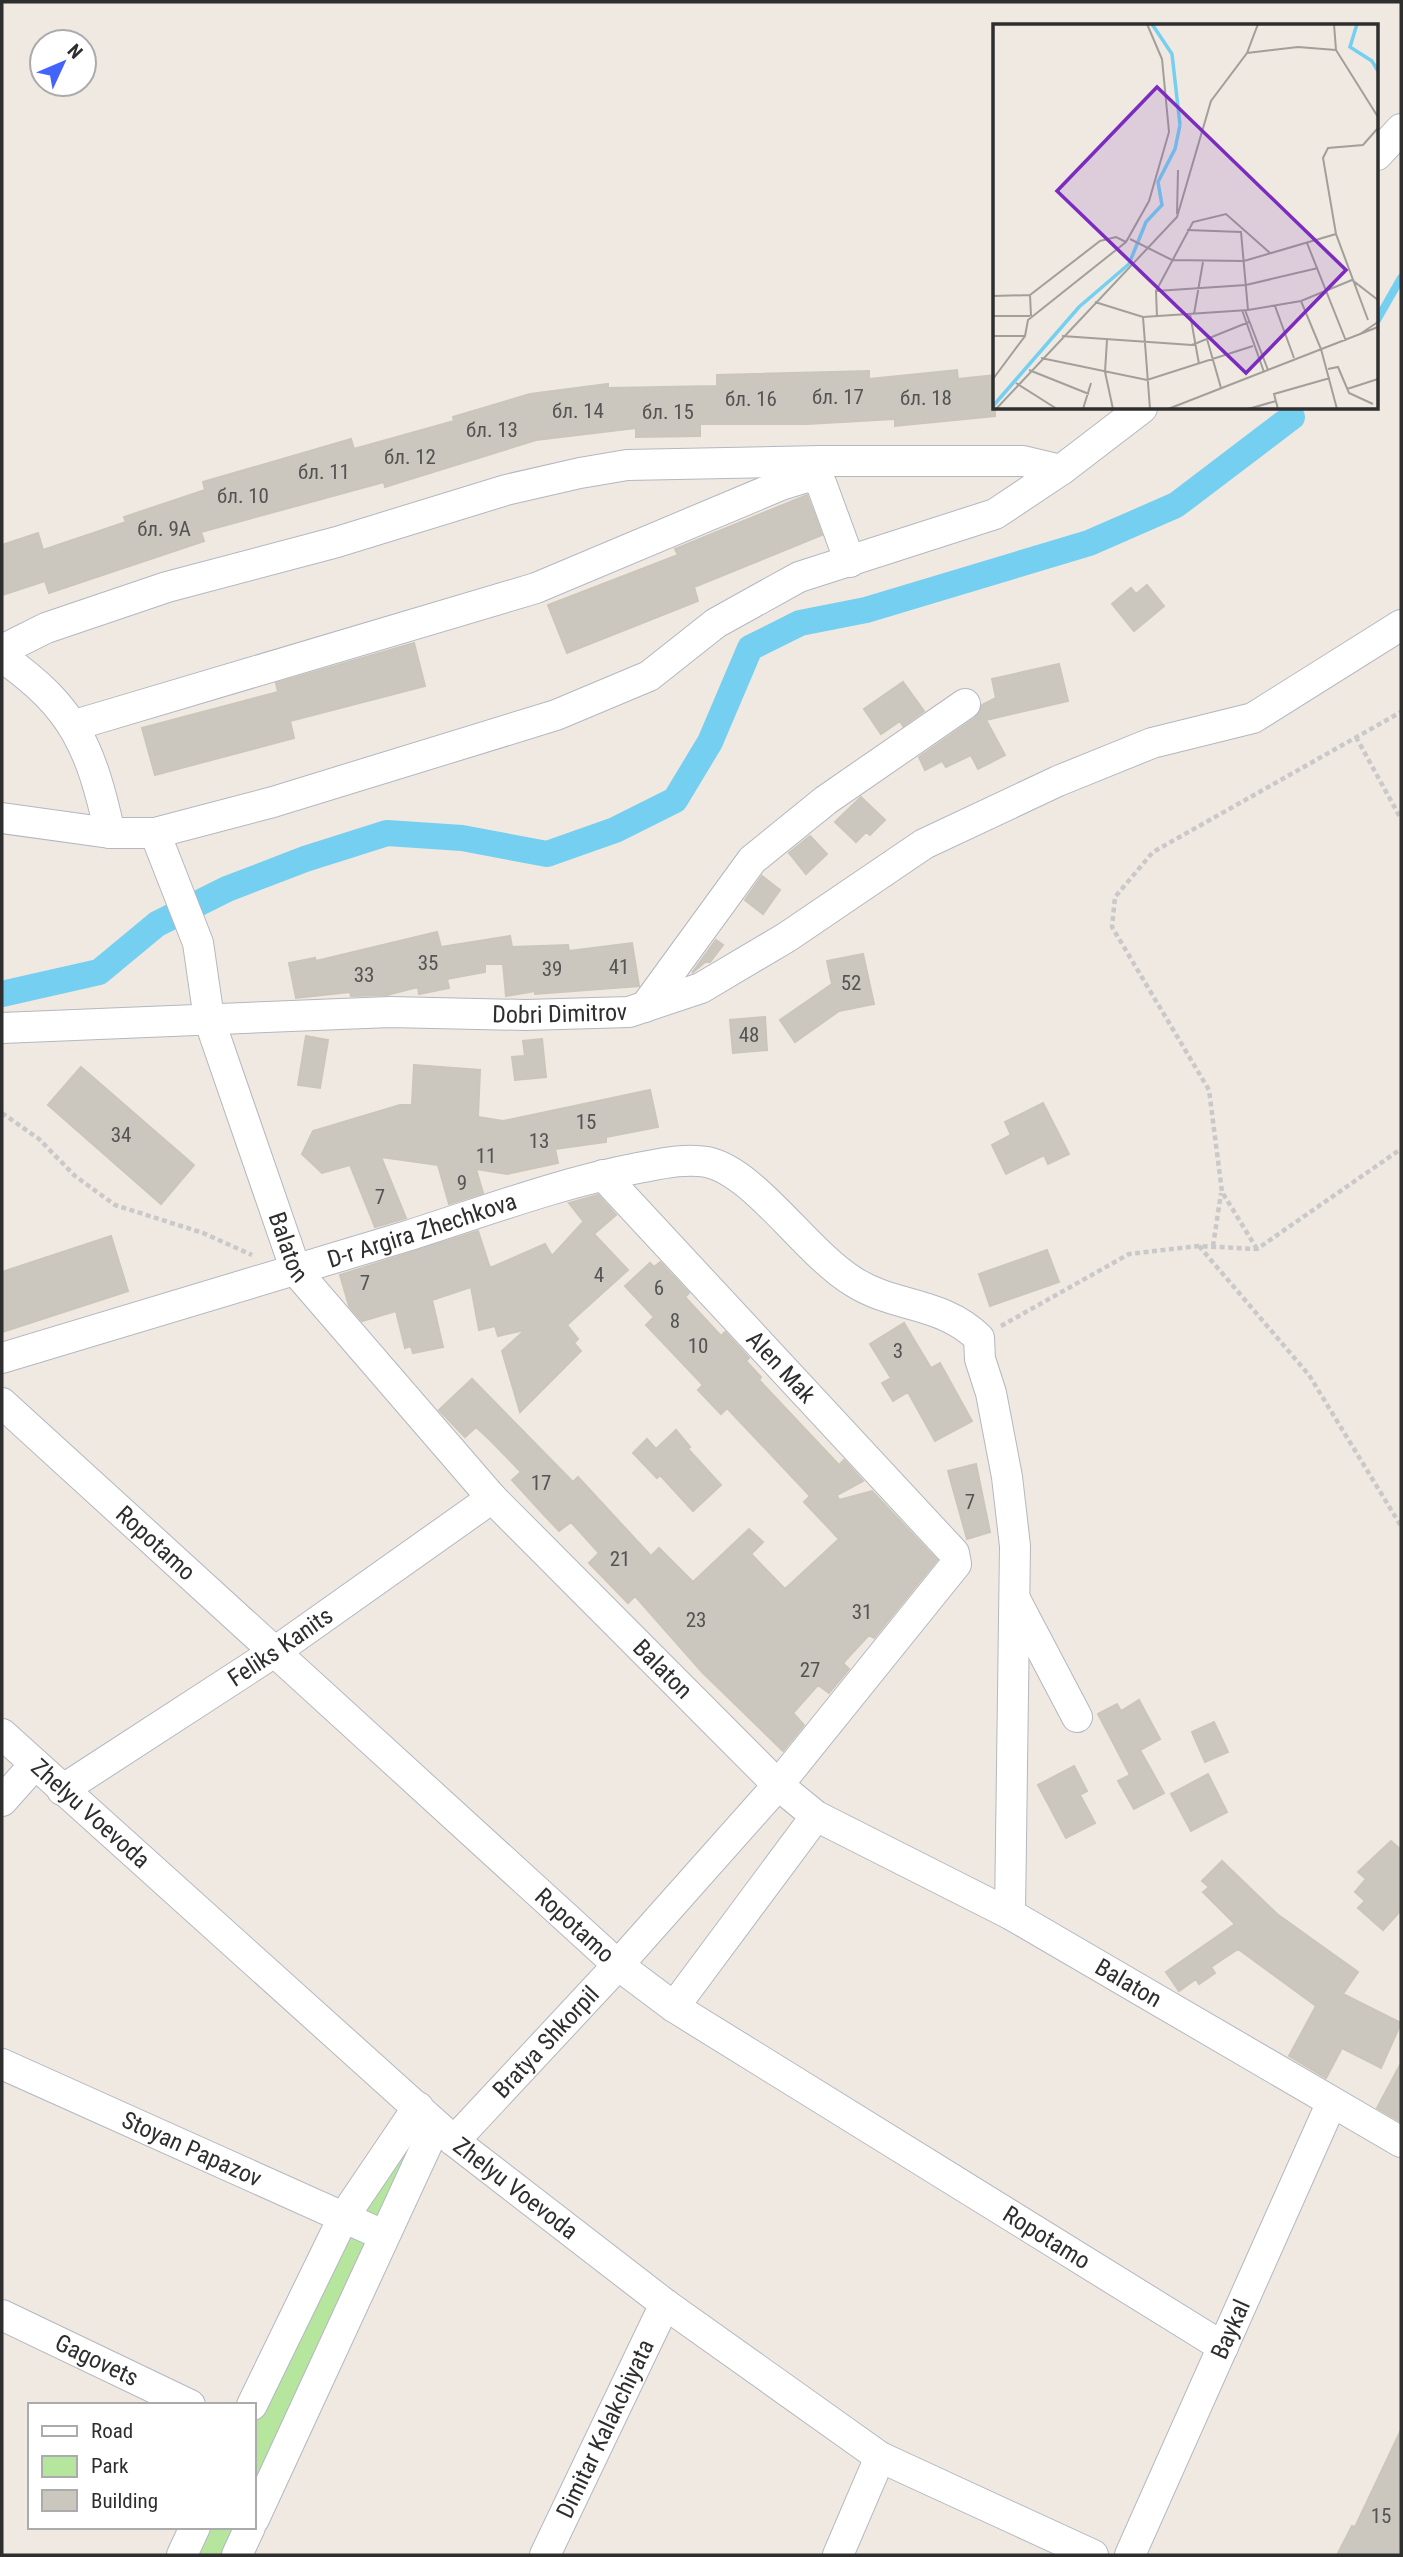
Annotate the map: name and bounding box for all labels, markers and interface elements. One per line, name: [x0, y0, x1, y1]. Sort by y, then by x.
inset map: [993, 24, 1378, 410]
north arrow: [28, 28, 98, 98]
text: N: [63, 39, 87, 64]
house number: бл. 17: [812, 385, 864, 409]
house number: бл. 18: [900, 386, 952, 410]
house number: бл. 16: [725, 387, 777, 411]
house number: бл. 14: [552, 399, 604, 423]
house number: бл. 15: [642, 400, 694, 424]
house number: бл. 13: [466, 418, 518, 442]
house number: бл. 12: [384, 445, 436, 469]
house number: бл. 11: [298, 460, 350, 484]
house number: бл. 10: [217, 484, 269, 508]
house number: бл. 9А: [137, 517, 191, 541]
house number: 35: [418, 951, 438, 975]
house number: 41: [609, 955, 629, 979]
house number: 39: [542, 957, 562, 981]
house number: 33: [354, 963, 374, 987]
house number: 52: [841, 971, 861, 995]
street label: Dobri Dimitrov: [492, 998, 628, 1029]
house number: 48: [739, 1023, 759, 1047]
house number: 15: [576, 1110, 596, 1134]
house number: 34: [111, 1123, 131, 1147]
house number: 13: [529, 1129, 549, 1153]
house number: 11: [476, 1144, 496, 1168]
house number: 9: [457, 1171, 467, 1195]
house number: 7: [375, 1185, 385, 1209]
street label: D-r Argira Zhechkova: [324, 1187, 520, 1274]
street label: Balaton: [263, 1208, 314, 1288]
house number: 4: [594, 1263, 604, 1287]
house number: 7: [360, 1271, 370, 1295]
house number: 6: [654, 1276, 664, 1300]
house number: 8: [670, 1309, 680, 1333]
street label: Alen Mak: [741, 1325, 821, 1409]
house number: 10: [688, 1334, 708, 1358]
house number: 3: [893, 1339, 903, 1363]
house number: 17: [531, 1471, 551, 1495]
house number: 7: [965, 1490, 975, 1514]
street label: Ropotamo: [110, 1500, 201, 1586]
house number: 21: [610, 1547, 630, 1571]
house number: 31: [852, 1600, 872, 1624]
street label: Feliks Kanits: [223, 1601, 338, 1692]
house number: 23: [686, 1608, 706, 1632]
street label: Balaton: [627, 1634, 698, 1705]
house number: 27: [800, 1658, 820, 1682]
street label: Zhelyu Voevoda: [25, 1753, 155, 1874]
street label: Ropotamo: [529, 1882, 620, 1969]
street label: Balaton: [1090, 1953, 1167, 2013]
street label: Bratya Shkorpil: [487, 1981, 605, 2104]
street label: Stoyan Papazov: [118, 2106, 266, 2193]
street label: Zhelyu Voevoda: [448, 2132, 583, 2245]
street label: Ropotamo: [998, 2200, 1095, 2275]
street label: Baykal: [1205, 2295, 1256, 2364]
street label: Gagovets: [51, 2329, 143, 2392]
street label: Dimitar Kalakchiyata: [551, 2335, 660, 2523]
legend: [28, 2403, 256, 2529]
text: Road: [91, 2419, 133, 2443]
text: Park: [91, 2454, 129, 2478]
text: Building: [91, 2489, 158, 2513]
house number: 15: [1371, 2504, 1391, 2528]

